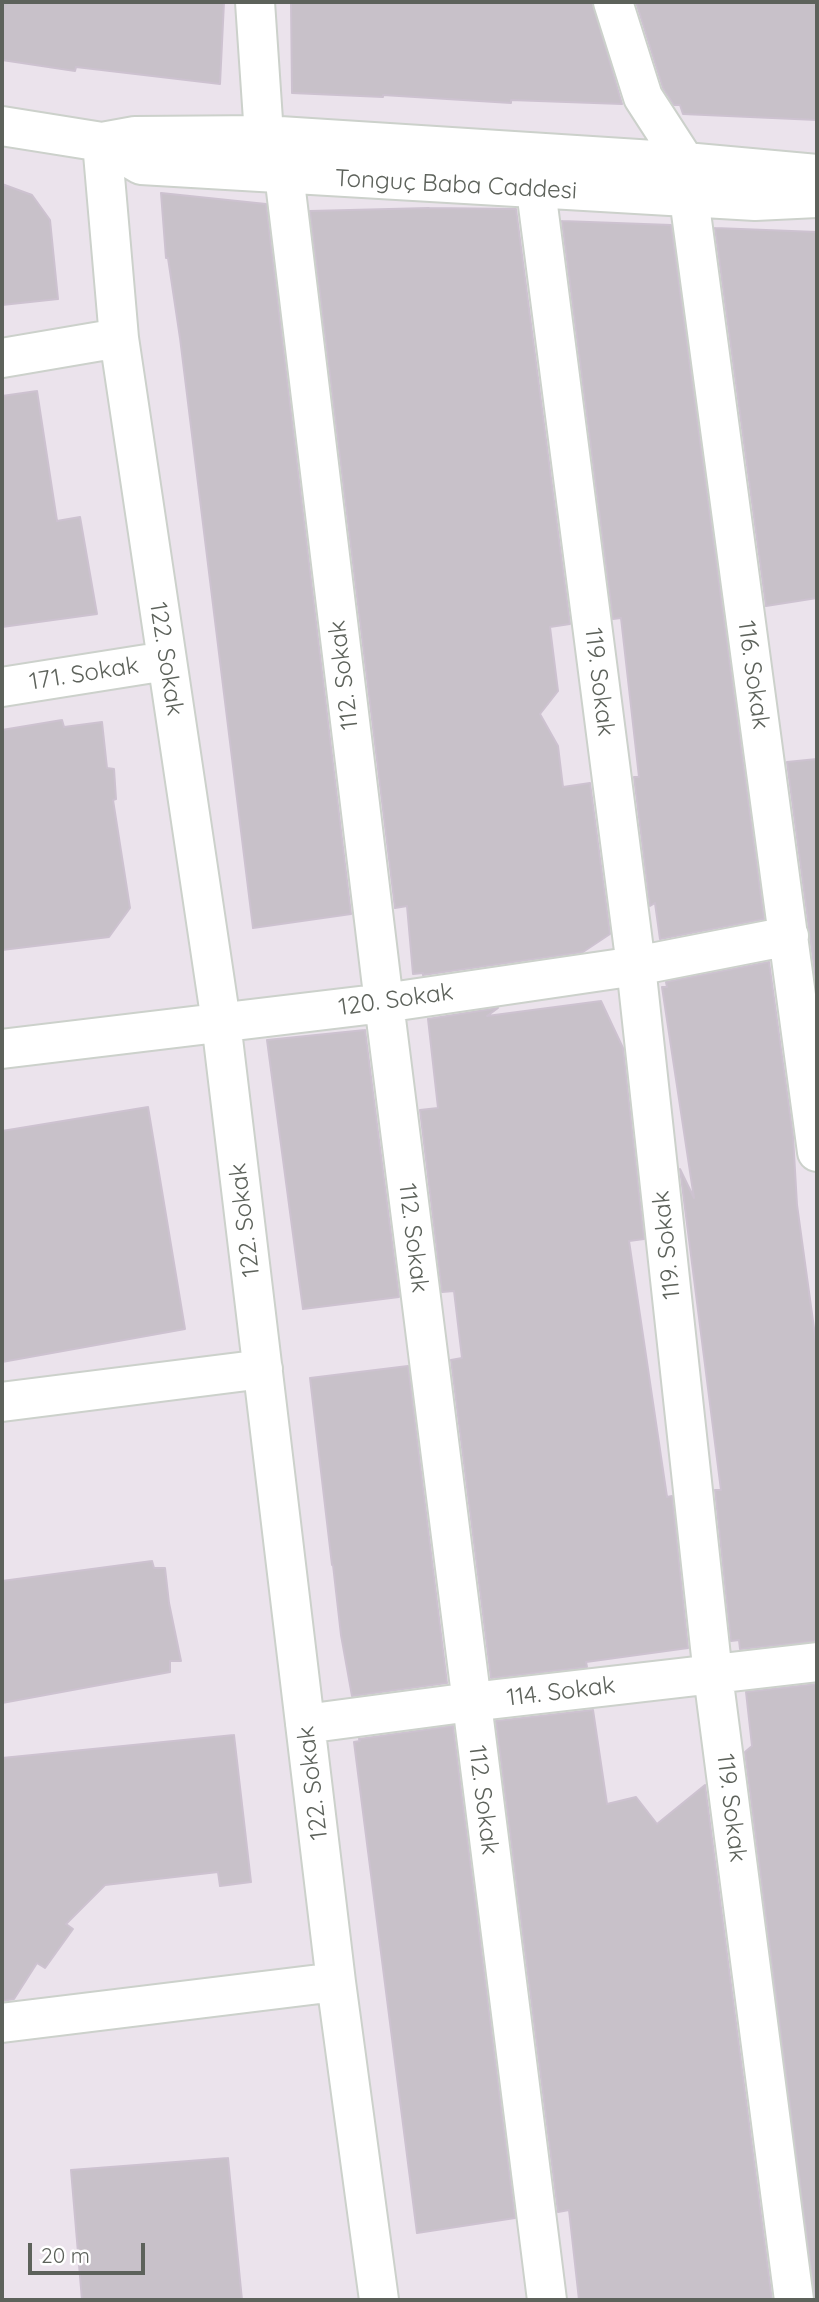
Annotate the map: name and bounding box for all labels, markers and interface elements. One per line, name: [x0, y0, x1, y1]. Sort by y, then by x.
street label: Tonguç Baba Caddesi: [334, 164, 578, 206]
street label: 122. Sokak: [143, 600, 189, 718]
street label: 112. Sokak: [323, 619, 365, 731]
street label: 116. Sokak: [731, 619, 775, 731]
street label: 119. Sokak: [578, 626, 620, 738]
street label: 171. Sokak: [27, 651, 141, 697]
street label: 120. Sokak: [337, 978, 455, 1022]
street label: 122. Sokak: [224, 1161, 266, 1279]
street label: 112. Sokak: [392, 1182, 434, 1294]
street label: 119. Sokak: [647, 1189, 687, 1301]
street label: 114. Sokak: [505, 1671, 617, 1713]
street label: 122. Sokak: [292, 1724, 334, 1842]
street label: 112. Sokak: [462, 1744, 504, 1856]
street label: 119. Sokak: [710, 1752, 752, 1864]
scale bar: [32, 2228, 149, 2272]
text: 20 m: [41, 2242, 90, 2268]

